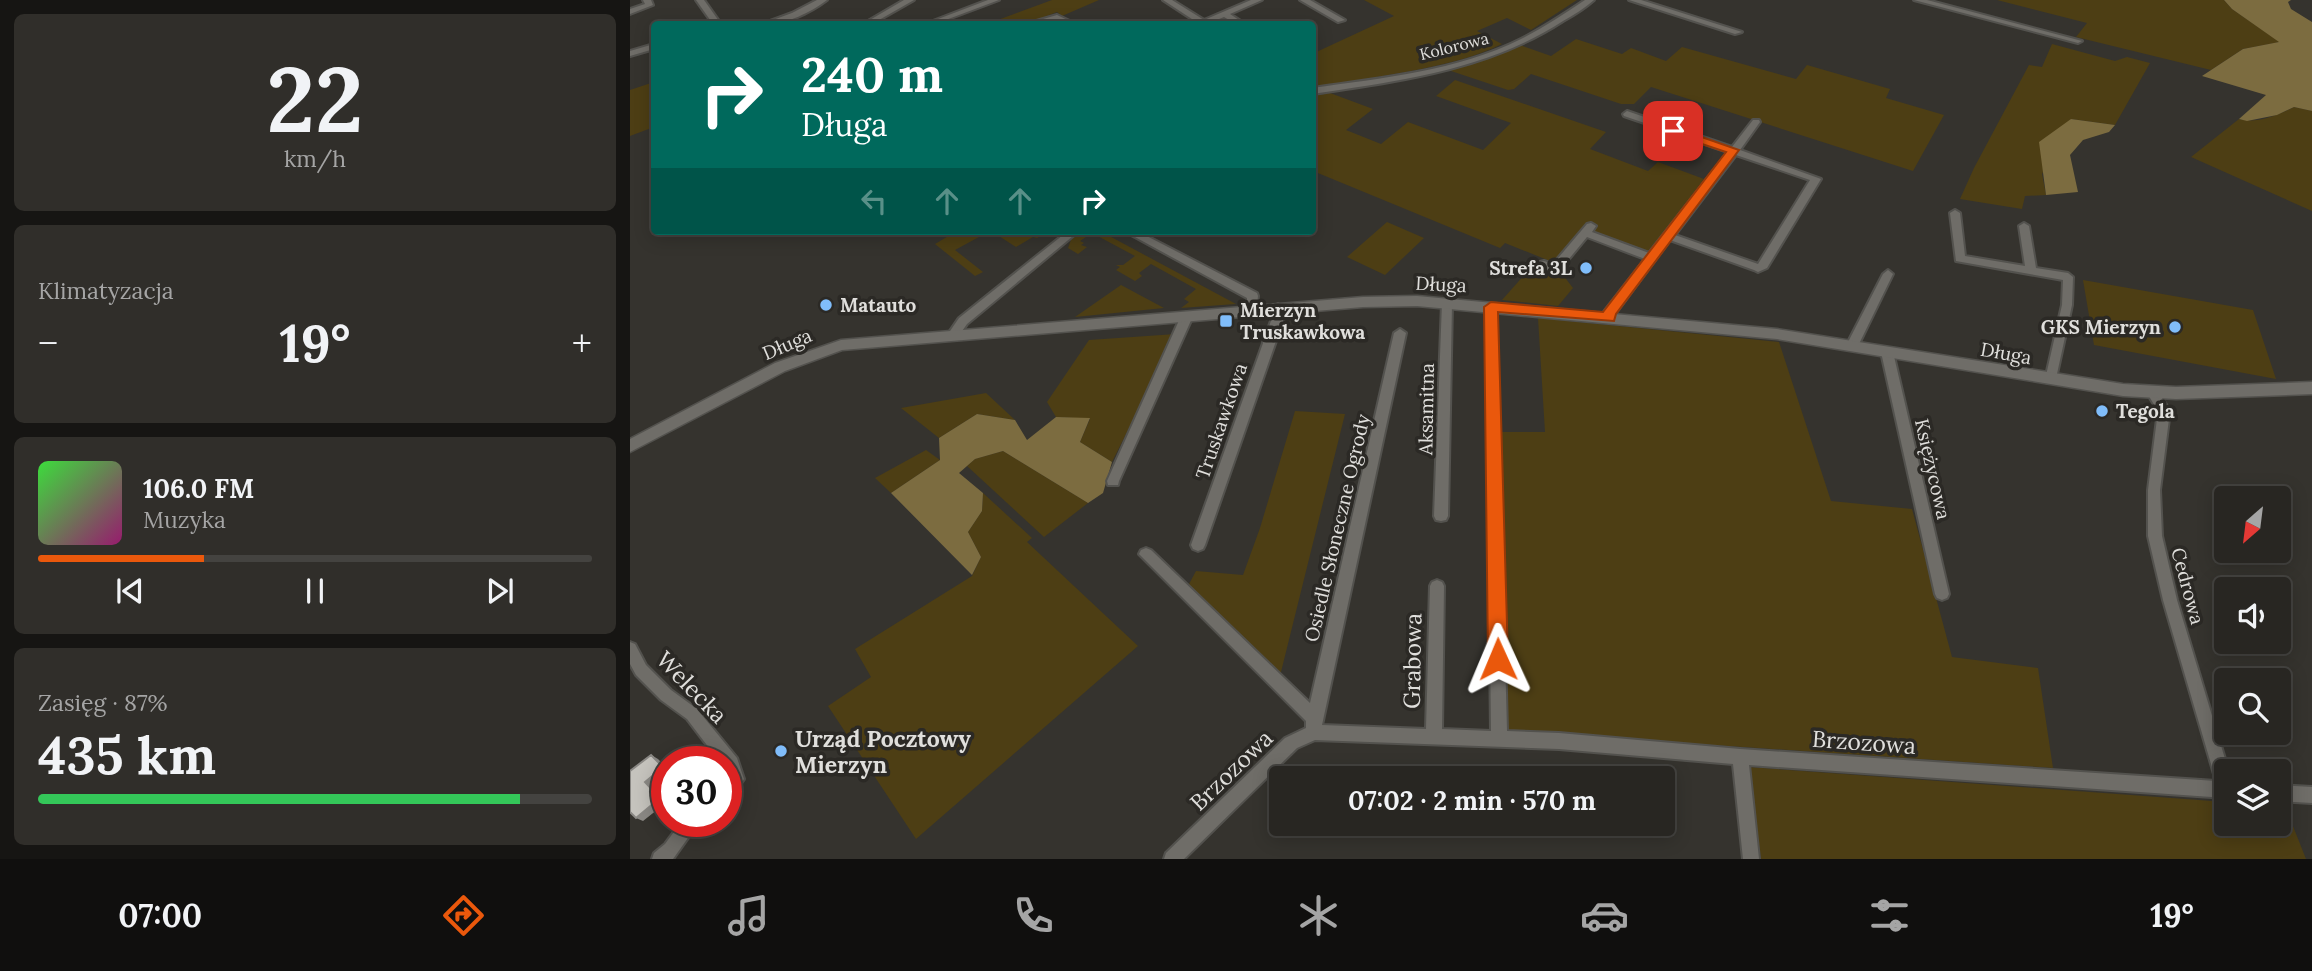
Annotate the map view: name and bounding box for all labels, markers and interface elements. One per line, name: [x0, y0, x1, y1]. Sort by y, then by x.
street label: Kolorowa: [1417, 28, 1491, 64]
text: 22: [266, 40, 364, 157]
text: 240 m: [801, 43, 943, 105]
icon: right: [686, 49, 777, 140]
pin: [1643, 101, 1703, 161]
text: Długa: [801, 104, 887, 145]
icon: arrive: [1654, 112, 1692, 150]
text: km/h: [284, 144, 346, 173]
icon: left: [855, 182, 893, 220]
icon: ahead: [928, 182, 966, 220]
icon: ahead: [1001, 182, 1039, 220]
icon: right: [1074, 182, 1112, 220]
place label: Strefa 3L: [1489, 256, 1573, 280]
marker: Strefa 3L: [1578, 260, 1594, 276]
street label: Długa: [1415, 271, 1467, 297]
text: Klimatyzacja: [38, 276, 174, 305]
place label: Matauto: [840, 293, 917, 317]
marker: Matauto: [818, 297, 834, 313]
place label: Mierzyn Truskawkowa: [1240, 298, 1365, 344]
text: 19°: [280, 310, 350, 376]
marker: Mierzyn Truskawkowa: [1218, 313, 1234, 329]
place label: GKS Mierzyn: [2041, 315, 2161, 339]
text: −: [38, 319, 58, 367]
text: +: [572, 319, 592, 367]
marker: GKS Mierzyn: [2167, 319, 2183, 335]
street label: Długa: [759, 323, 815, 365]
street label: Długa: [1979, 337, 2034, 369]
street label: Truskawkowa: [1190, 360, 1252, 482]
street label: Aksamitna: [1413, 363, 1439, 456]
place label: Tegola: [2116, 399, 2175, 423]
marker: Tegola: [2094, 403, 2110, 419]
street label: Osiedle Słoneczne Ogrody: [1299, 412, 1375, 644]
street label: Księżycowa: [1910, 416, 1956, 522]
text: 106.0 FM: [143, 472, 254, 505]
north arrow: [2214, 486, 2291, 564]
map controls: [2214, 486, 2291, 836]
text: Muzyka: [143, 505, 226, 534]
street label: Cedrowa: [2166, 545, 2210, 627]
icon: previous: [111, 572, 149, 610]
icon: pause: [296, 572, 334, 610]
icon: next: [481, 572, 519, 610]
button: sound: [2214, 577, 2291, 654]
street label: Grabowa: [1397, 613, 1427, 709]
position arrow: [1461, 622, 1535, 696]
street label: Welecka: [650, 645, 734, 729]
button: search: [2214, 668, 2291, 745]
text: Zasięg · 87%: [38, 688, 168, 717]
text: 435 km: [38, 722, 216, 788]
street label: Brzozowa: [1184, 723, 1279, 817]
place label: Urząd Pocztowy Mierzyn: [795, 724, 971, 779]
street label: Brzozowa: [1811, 724, 1917, 760]
marker: Urząd Pocztowy Mierzyn: [773, 743, 789, 759]
speed limit sign: 30: [651, 746, 742, 837]
button: layers: [2214, 759, 2291, 836]
text: 07:02 · 2 min · 570 m: [1348, 784, 1596, 817]
icon: directions: [439, 891, 488, 940]
icon: music: [724, 891, 773, 940]
icon: phone: [1009, 891, 1058, 940]
icon: climate: [1294, 891, 1343, 940]
icon: car: [1580, 891, 1629, 940]
icon: filters: [1865, 891, 1914, 940]
text: 07:00: [118, 895, 202, 936]
text: 19°: [2150, 895, 2194, 936]

